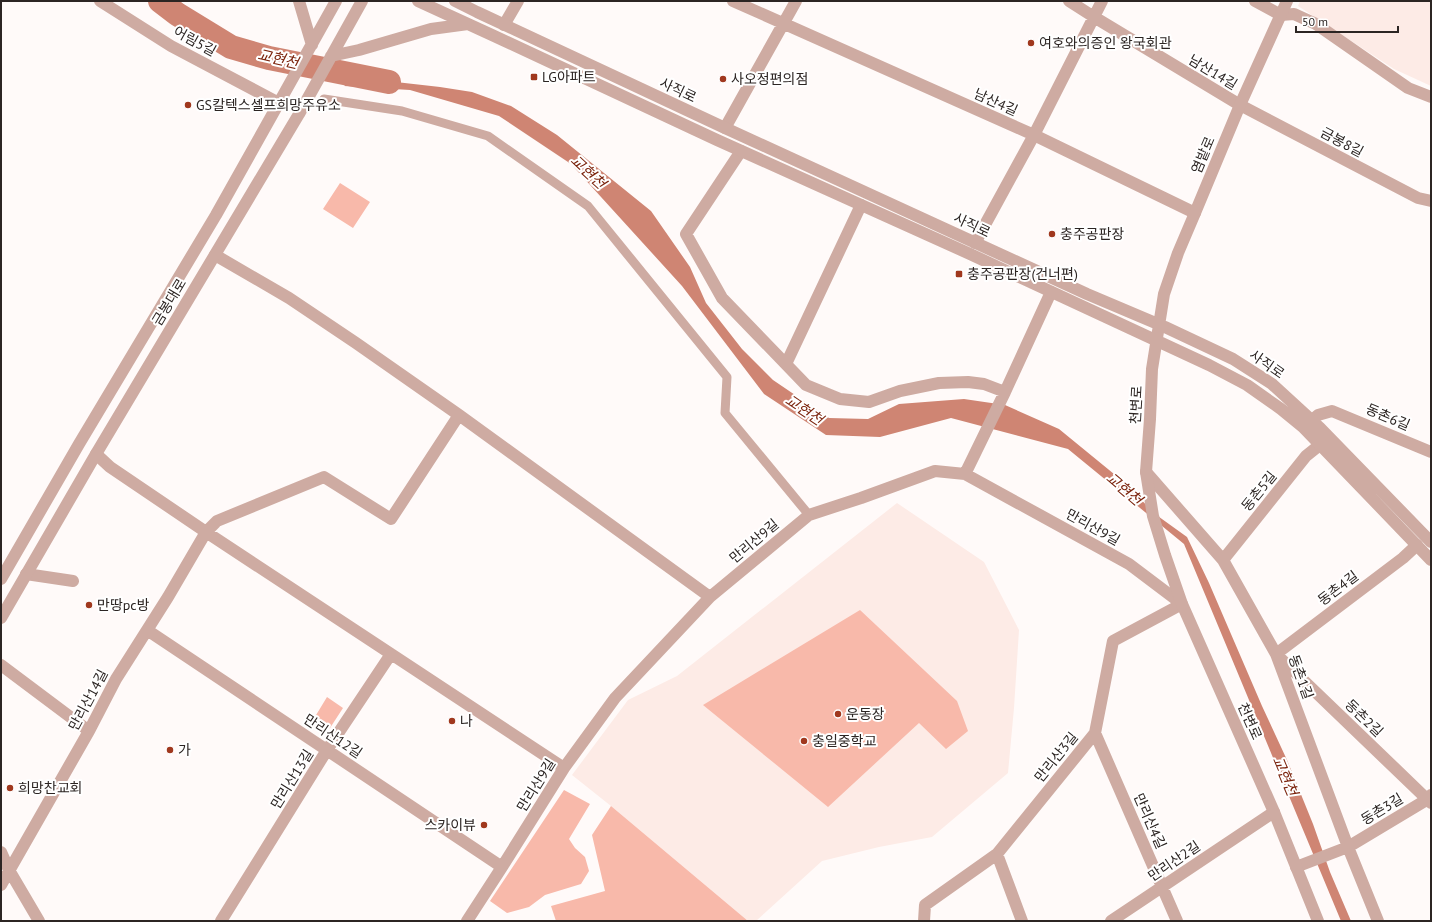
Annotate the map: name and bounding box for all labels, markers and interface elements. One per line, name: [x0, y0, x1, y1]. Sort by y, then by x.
scale bar: [1296, 8, 1398, 34]
text: 50 m: [1302, 14, 1328, 29]
street label: 어림5길: [170, 22, 220, 60]
place label: 여호와의증인 왕국회관: [1039, 34, 1172, 52]
marker: 여호와의증인 왕국회관: [1026, 38, 1036, 48]
water label: 교현천: [256, 45, 303, 73]
street label: 남산14길: [1185, 50, 1241, 94]
place label: LG아파트: [542, 68, 596, 86]
place label: 사오정편의점: [731, 70, 808, 88]
marker: LG아파트: [529, 72, 539, 82]
street label: 사직로: [657, 74, 699, 106]
marker: 사오정편의점: [718, 74, 728, 84]
street label: 남산4길: [971, 84, 1021, 120]
place label: GS칼텍스셀프희망주유소: [196, 96, 341, 114]
marker: GS칼텍스셀프희망주유소: [183, 100, 193, 110]
street label: 금봉8길: [1317, 123, 1367, 161]
street label: 염밭로: [1187, 134, 1219, 176]
water label: 교현천: [567, 151, 612, 194]
street label: 사직로: [951, 209, 993, 241]
place label: 충주공판장: [1060, 225, 1125, 243]
marker: 충주공판장: [1047, 229, 1057, 239]
place label: 충주공판장(건너편): [967, 265, 1078, 283]
marker: 충주공판장(건너편): [954, 269, 964, 279]
street label: 금봉대로: [148, 275, 190, 329]
street label: 사직로: [1246, 346, 1288, 383]
street label: 천변로: [1126, 385, 1146, 425]
water label: 교현천: [782, 390, 829, 430]
street label: 동촌6길: [1363, 400, 1413, 434]
street label: 동촌5길: [1237, 467, 1281, 515]
water label: 교현천: [1102, 468, 1148, 511]
street label: 만리산9길: [1063, 505, 1123, 549]
street label: 만리산9길: [726, 515, 782, 567]
street label: 동촌4길: [1314, 567, 1362, 609]
place label: 만땅pc방: [97, 596, 150, 614]
marker: 만땅pc방: [84, 600, 94, 610]
street label: 동촌1길: [1285, 652, 1317, 702]
street label: 만리산14길: [64, 666, 112, 734]
street label: 동촌2길: [1341, 695, 1387, 741]
street label: 천변로: [1234, 700, 1266, 742]
place label: 운동장: [846, 705, 885, 723]
marker: 운동장: [833, 709, 843, 719]
street label: 만리산12길: [300, 710, 366, 762]
place label: 나: [460, 712, 473, 730]
marker: 나: [447, 716, 457, 726]
street label: 만리산3길: [1030, 728, 1082, 786]
place label: 충일중학교: [812, 732, 877, 750]
marker: 충일중학교: [799, 736, 809, 746]
place label: 가: [178, 741, 191, 759]
marker: 가: [165, 745, 175, 755]
street label: 만리산13길: [267, 746, 317, 812]
water label: 교현천: [1269, 753, 1303, 801]
street label: 만리산9길: [513, 755, 559, 815]
place label: 희망찬교회: [18, 779, 82, 797]
marker: 희망찬교회: [5, 783, 15, 793]
street label: 동촌3길: [1358, 789, 1406, 829]
street label: 만리산4길: [1130, 790, 1170, 852]
place label: 스카이뷰: [424, 816, 476, 834]
marker: 스카이뷰: [479, 820, 489, 830]
street label: 만리산2길: [1144, 837, 1204, 885]

